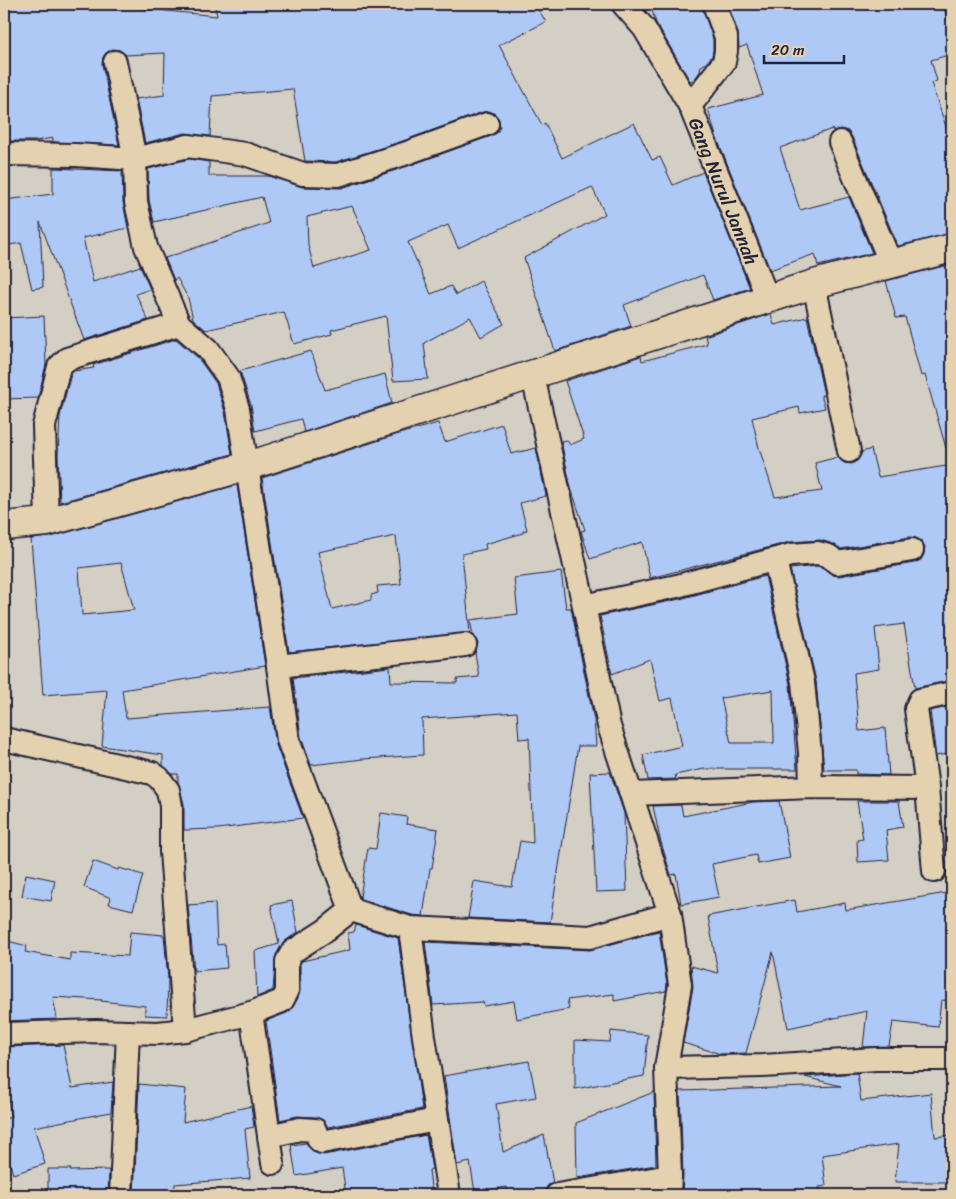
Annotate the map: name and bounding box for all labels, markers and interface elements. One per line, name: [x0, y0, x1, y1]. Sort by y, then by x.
scale bar: [764, 32, 844, 64]
text: 20 m: [771, 37, 805, 63]
street label: Gang Nurul Jannah: [679, 112, 768, 270]

